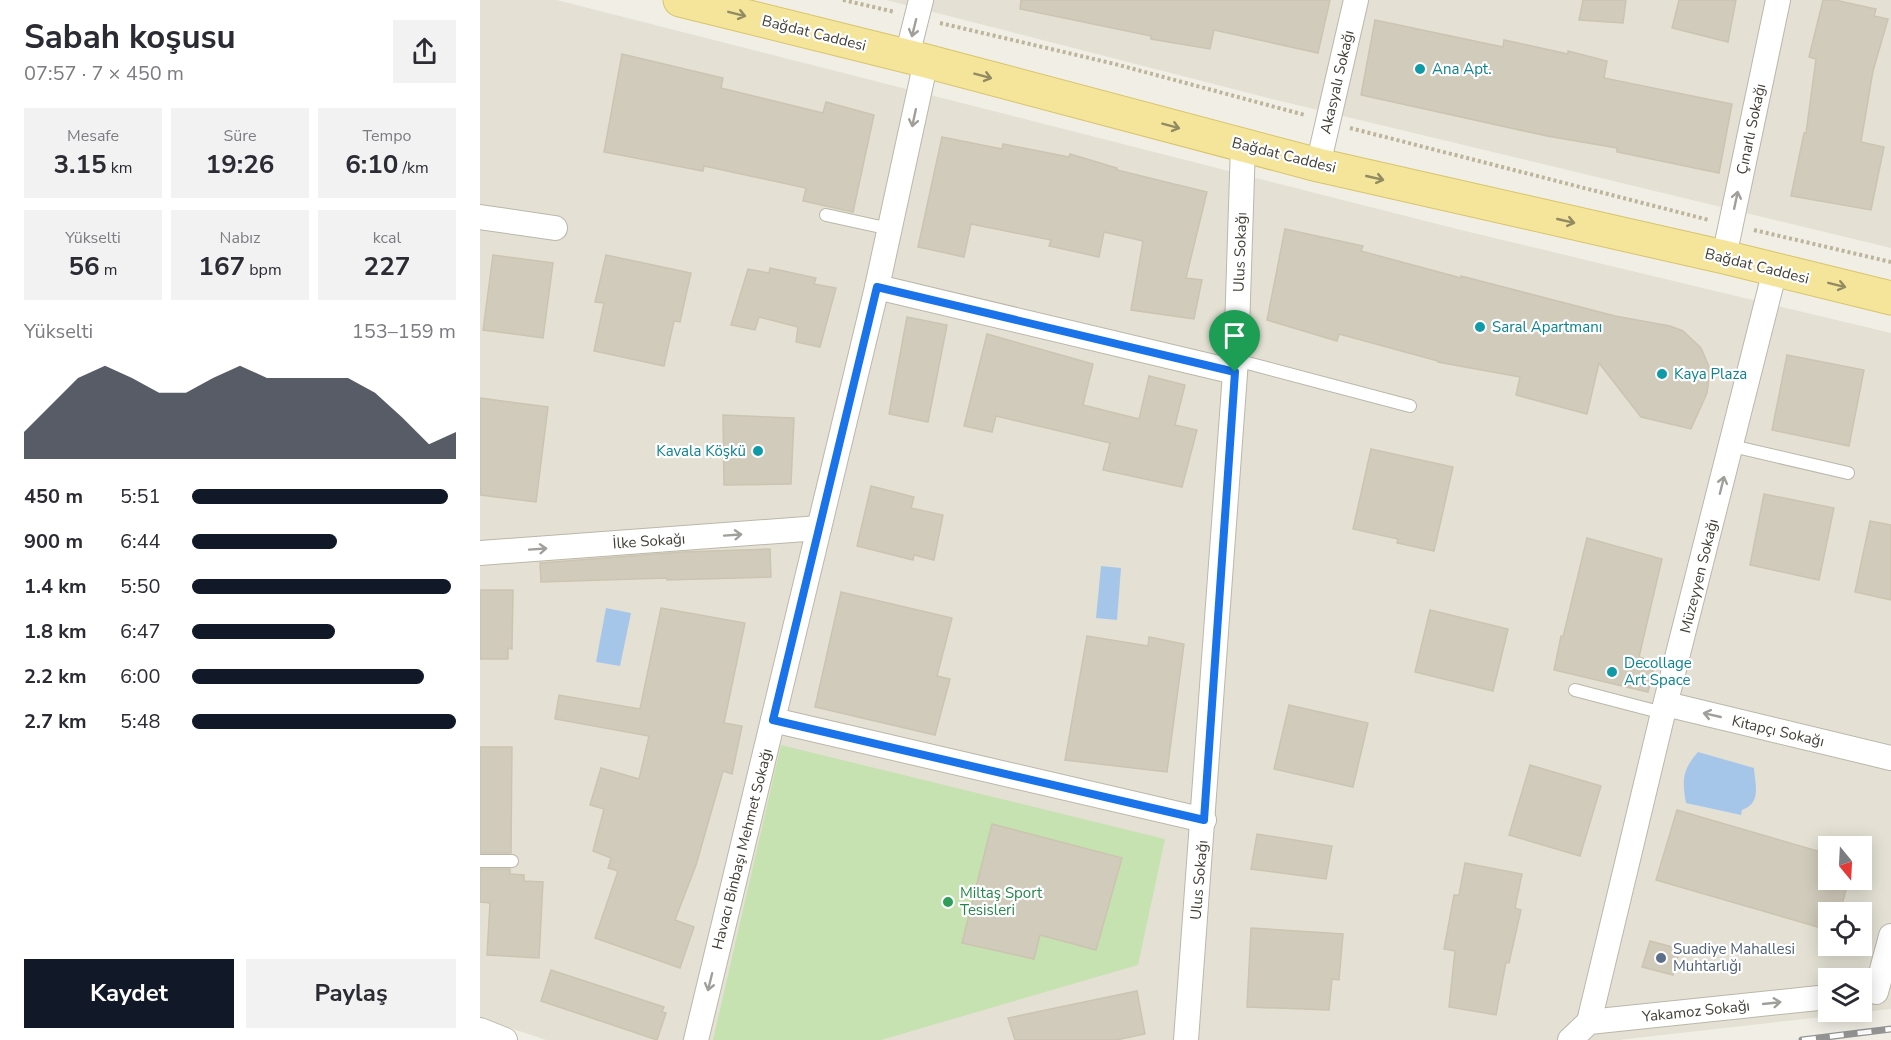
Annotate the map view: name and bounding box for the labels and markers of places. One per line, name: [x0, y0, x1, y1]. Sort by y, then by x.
place label: Ana Apt.: [1432, 59, 1492, 79]
marker: Ana Apt.: [1413, 62, 1427, 76]
pin: [1209, 310, 1260, 372]
place label: Saral Apartmanı: [1492, 317, 1602, 337]
marker: Saral Apartmanı: [1473, 320, 1487, 334]
place label: Kaya Plaza: [1674, 364, 1747, 384]
marker: Kaya Plaza: [1655, 367, 1669, 381]
place label: Kavala Köşkü: [656, 441, 746, 461]
marker: Kavala Köşkü: [751, 444, 765, 458]
place label: Decollage Art Space: [1624, 653, 1692, 690]
marker: Decollage Art Space: [1605, 665, 1619, 679]
place label: Miltaş Sport Tesisleri: [960, 883, 1043, 920]
marker: Miltaş Sport Tesisleri: [941, 895, 955, 909]
place label: Suadiye Mahallesi Muhtarlığı: [1673, 939, 1795, 976]
marker: Suadiye Mahallesi Muhtarlığı: [1654, 951, 1668, 965]

